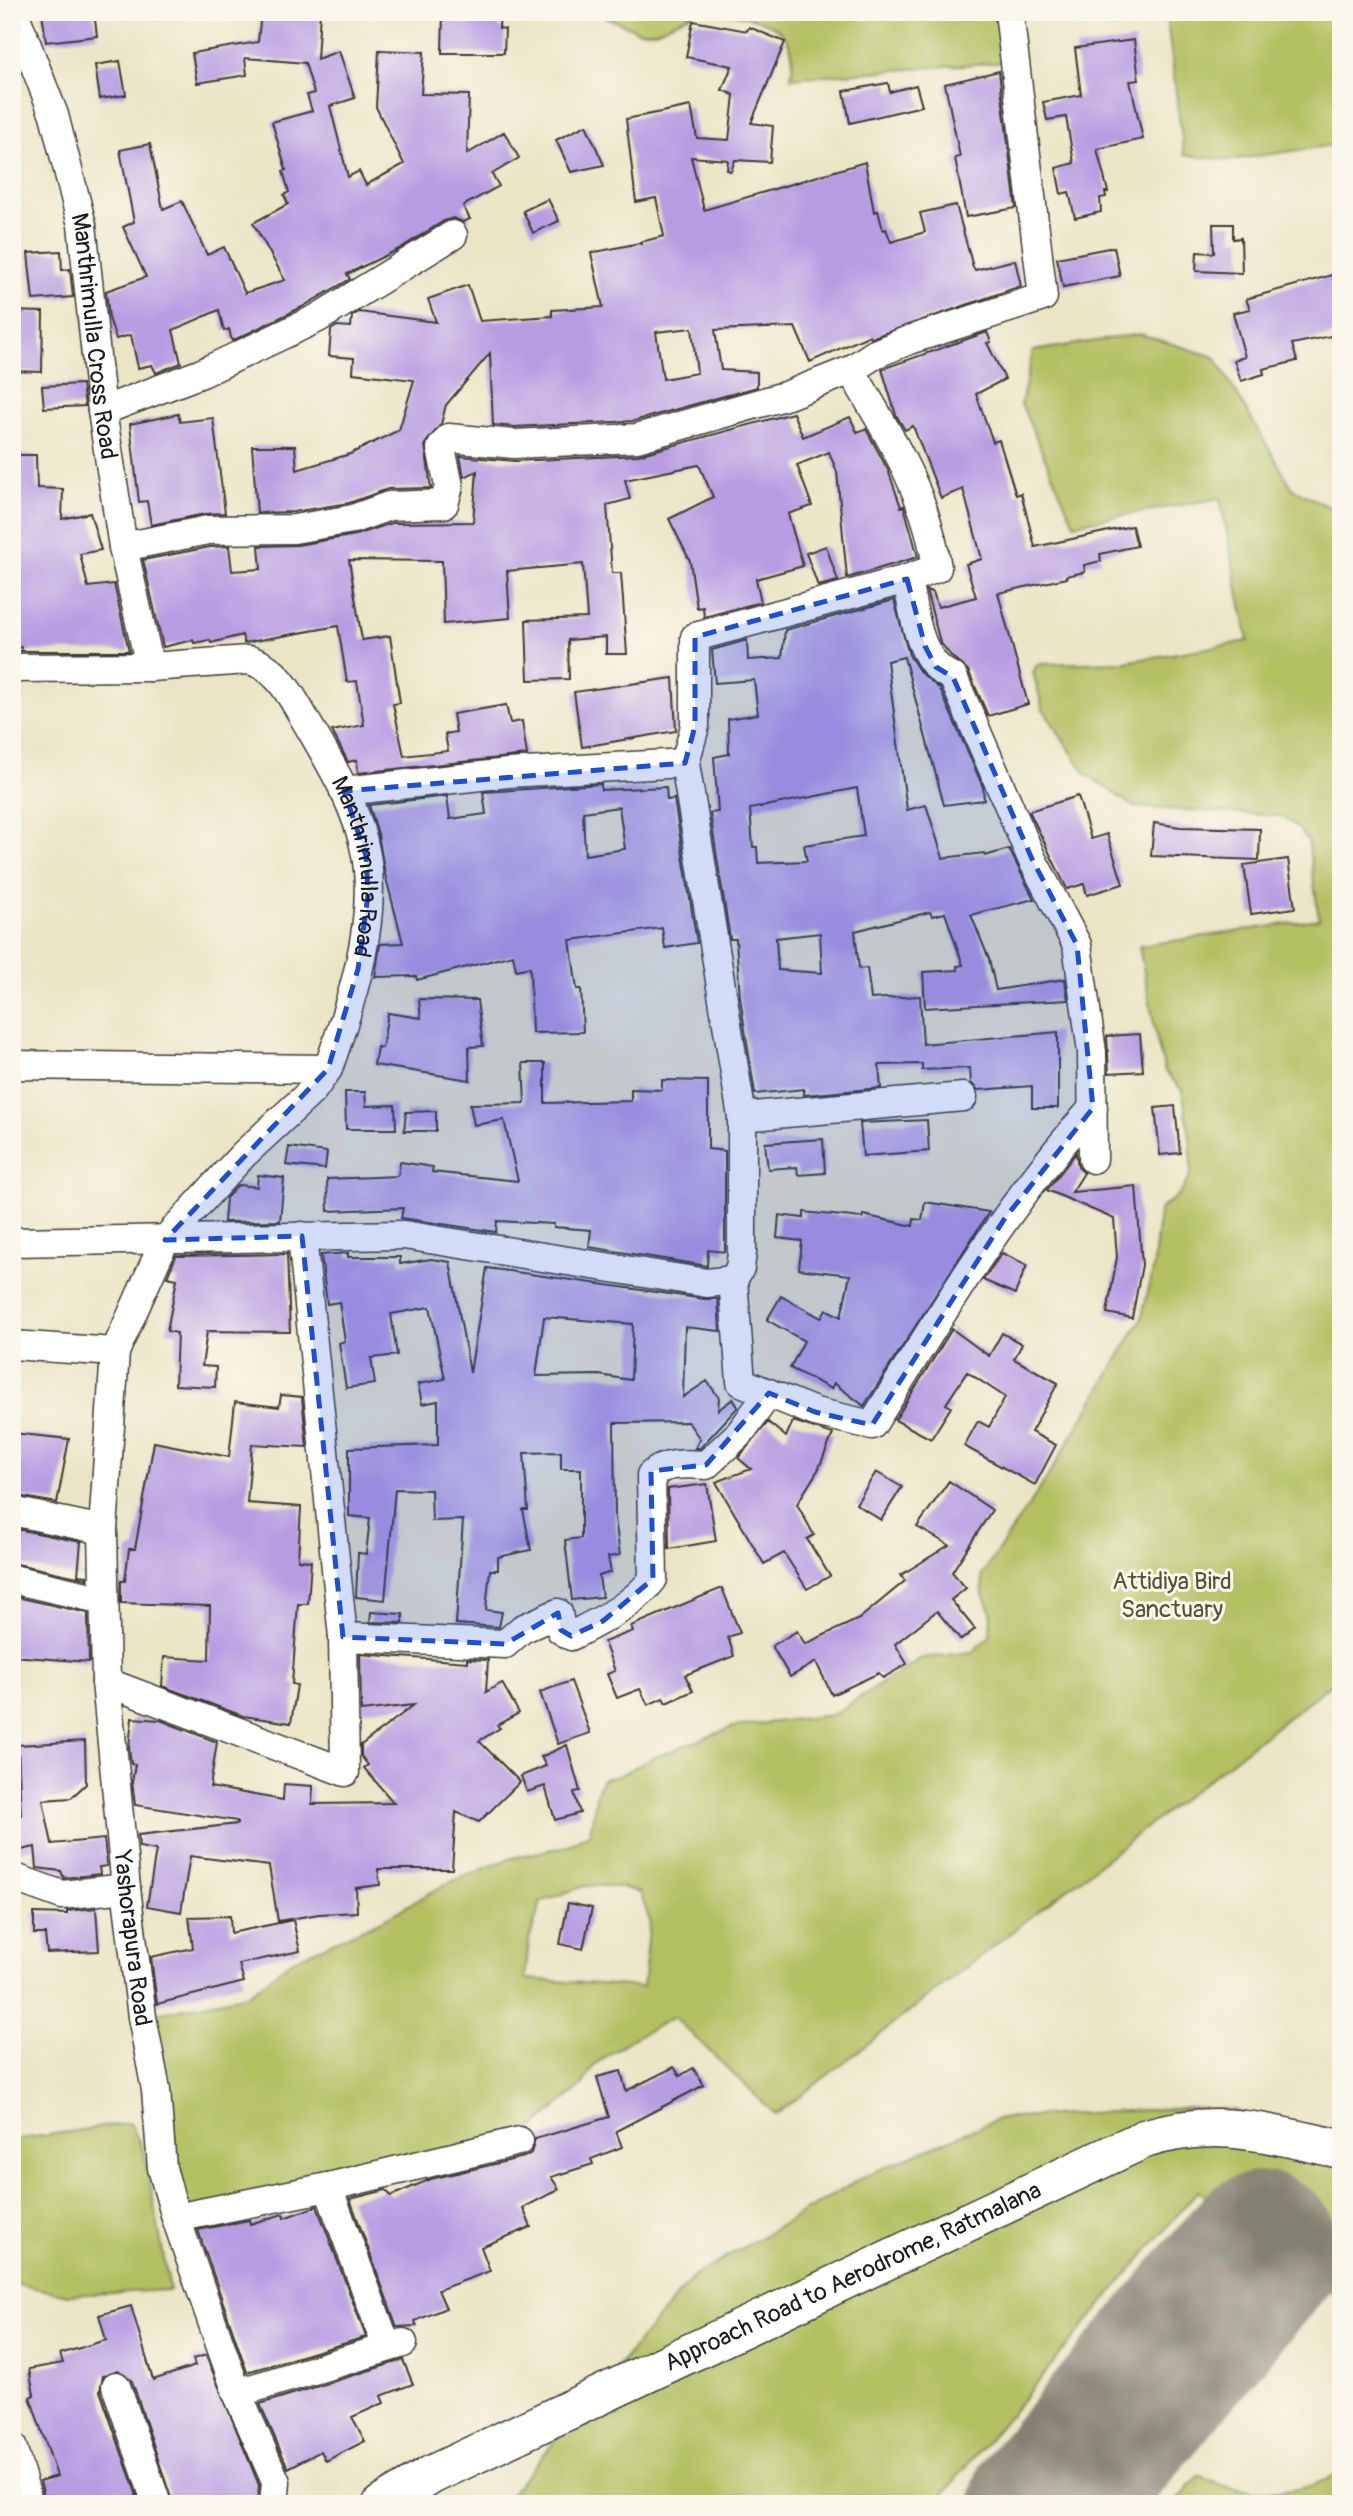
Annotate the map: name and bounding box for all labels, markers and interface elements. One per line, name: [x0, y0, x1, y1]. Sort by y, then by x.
street label: Manthrimulla Cross Road: [65, 210, 123, 462]
street label: Manthrimulla Road: [325, 772, 383, 960]
park label: Attidiya Bird Sanctuary: [1112, 1567, 1232, 1624]
street label: Yashorapura Road: [107, 1848, 157, 2029]
street label: Approach Road to Aerodrome, Ratmalana: [660, 2176, 1046, 2378]

